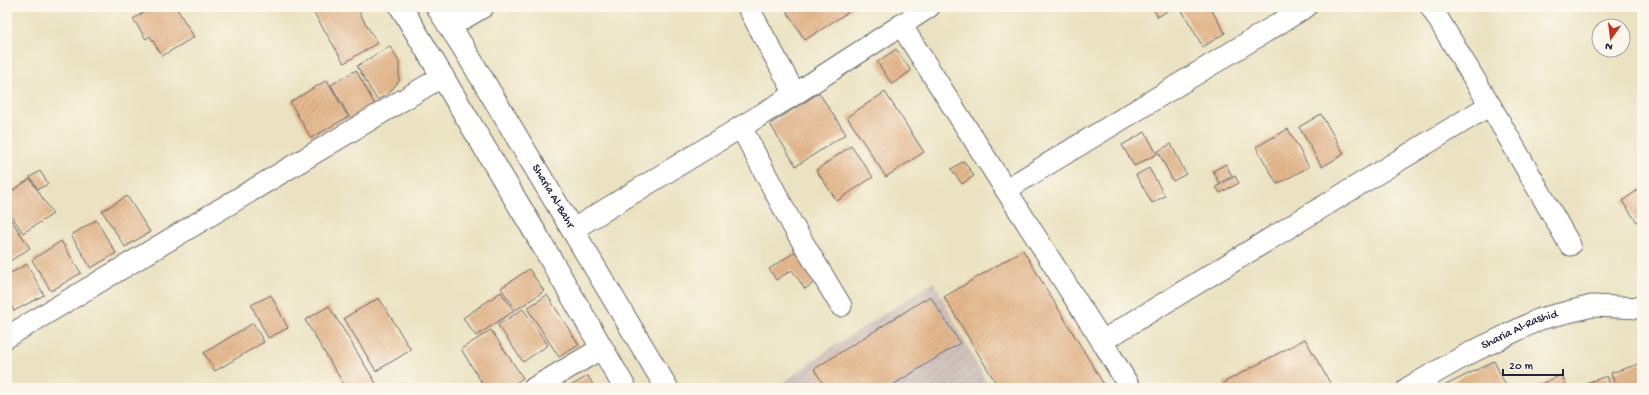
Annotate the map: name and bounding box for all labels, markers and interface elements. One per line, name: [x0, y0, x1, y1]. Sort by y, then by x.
north arrow: [1591, 18, 1631, 58]
text: N: [1604, 39, 1614, 52]
street label: Sharia Al-Bahr: [528, 162, 578, 233]
street label: Sharia Al-Rashid: [1479, 308, 1560, 353]
scale bar: [1503, 351, 1563, 377]
text: 20 m: [1509, 360, 1534, 374]

